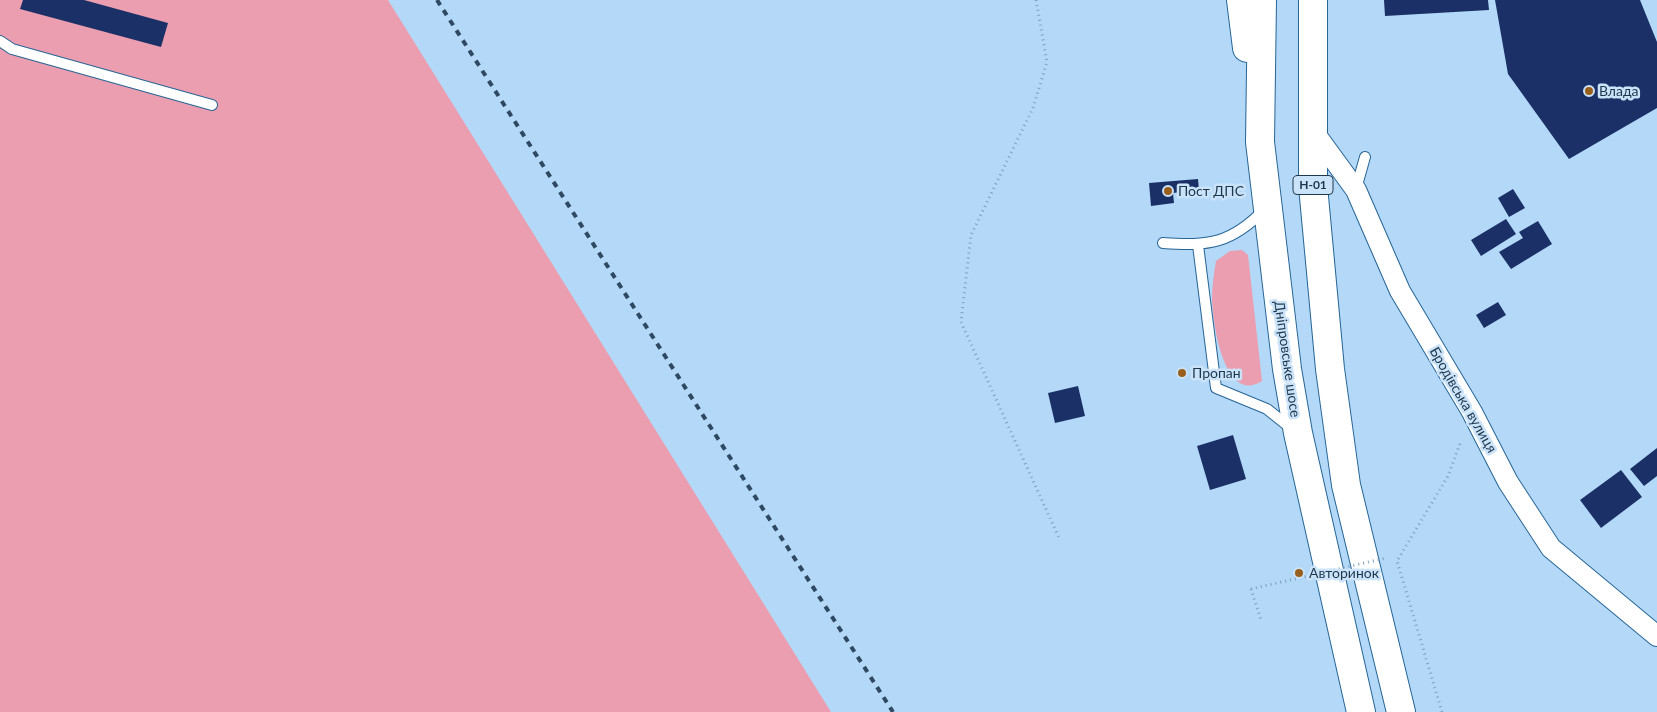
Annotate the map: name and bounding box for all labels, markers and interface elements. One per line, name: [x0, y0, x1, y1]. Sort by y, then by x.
place label: Влада: [1599, 83, 1639, 99]
marker: Влада: [1583, 85, 1595, 97]
road number: Н-01: [1293, 176, 1333, 194]
place label: Пост ДПС: [1178, 183, 1244, 199]
marker: Пост ДПС: [1162, 185, 1174, 197]
street label: Дніпровське шосе: [1271, 300, 1303, 418]
street label: Бродівська вулиця: [1426, 344, 1500, 456]
place label: Пропан: [1192, 365, 1241, 381]
marker: Пропан: [1176, 367, 1188, 379]
place label: Авторинок: [1309, 565, 1379, 581]
marker: Авторинок: [1293, 567, 1305, 579]

